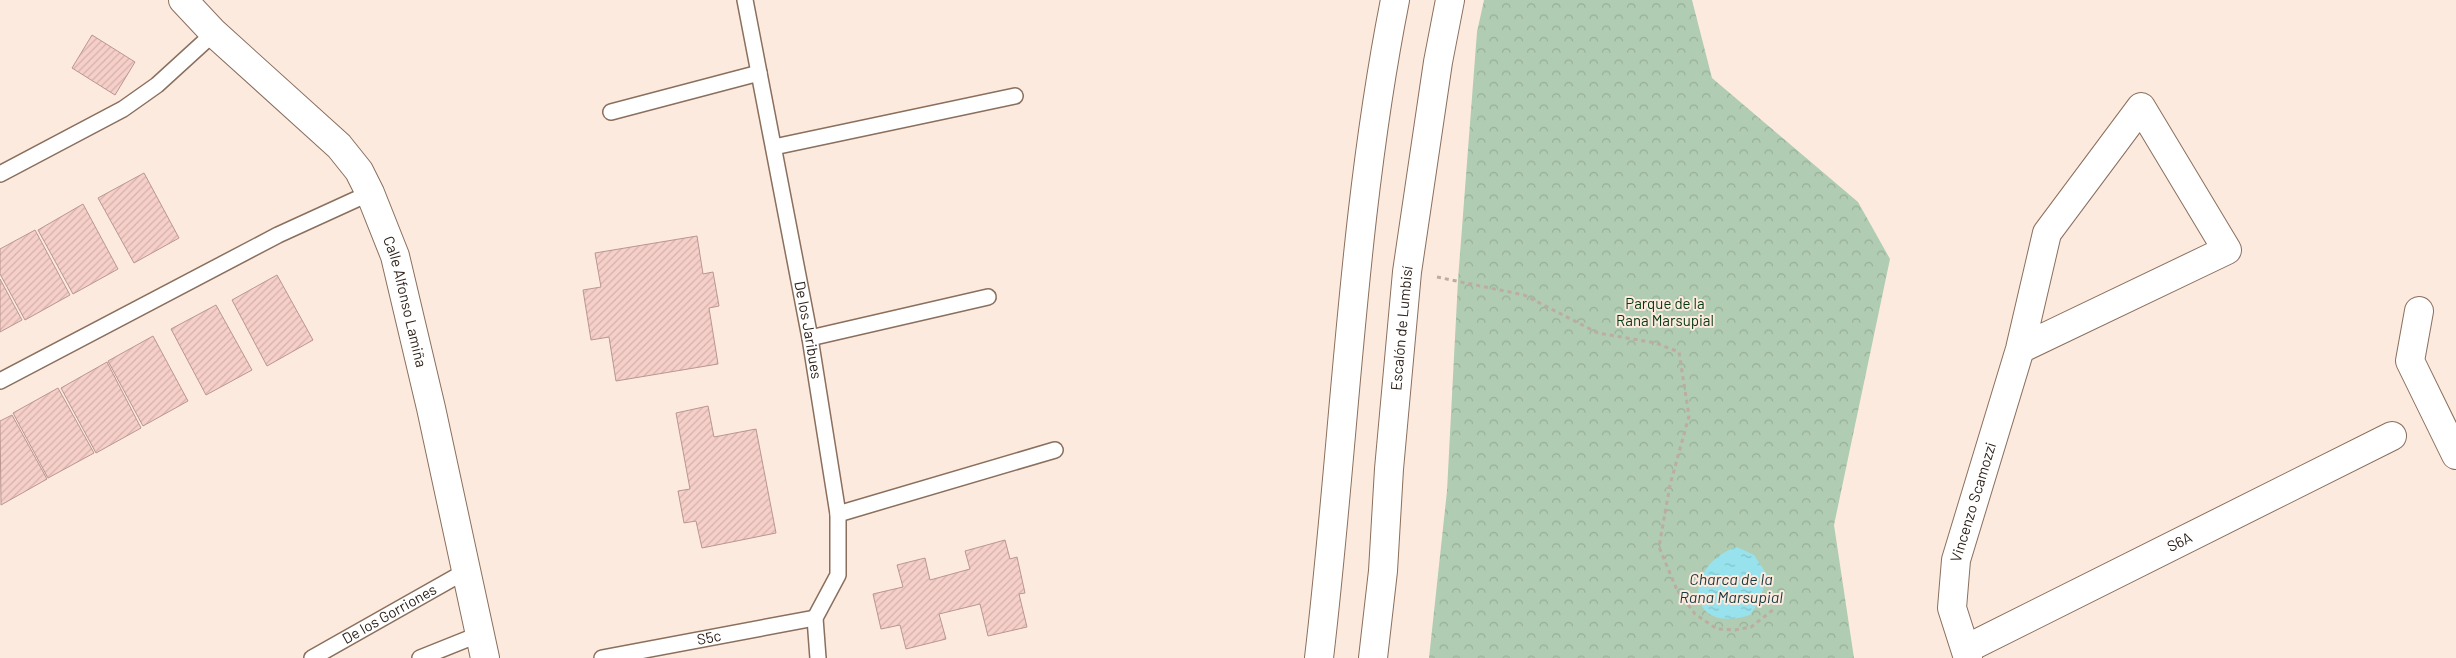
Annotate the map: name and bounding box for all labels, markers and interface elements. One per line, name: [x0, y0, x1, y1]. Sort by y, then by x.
street label: Calle Alfonso Lamiña: [380, 233, 431, 369]
street label: Escalón de Lumbisí: [1386, 265, 1416, 391]
street label: De los Jaribues: [791, 279, 826, 380]
park label: Parque de la Rana Marsupial: [1616, 294, 1714, 329]
street label: Vincenzo Scamozzi: [1946, 440, 1999, 564]
street label: S6A: [2164, 527, 2195, 555]
water label: Charca de la Rana Marsupial: [1679, 569, 1783, 606]
street label: De los Gorriones: [339, 580, 439, 647]
street label: S5c: [695, 626, 723, 648]

